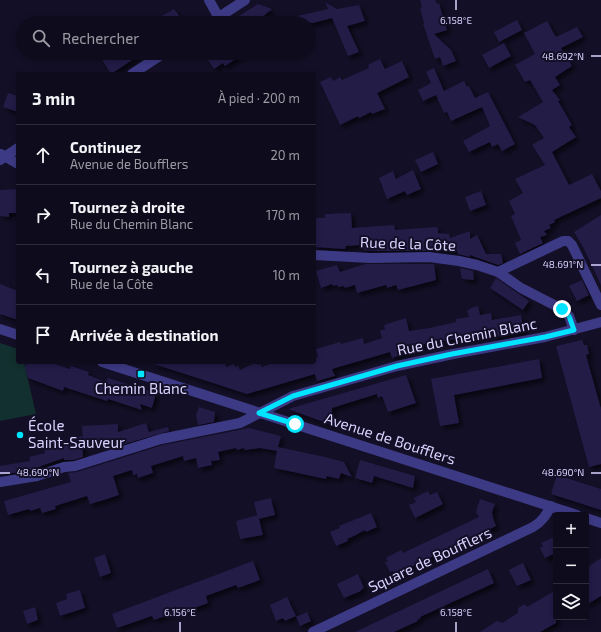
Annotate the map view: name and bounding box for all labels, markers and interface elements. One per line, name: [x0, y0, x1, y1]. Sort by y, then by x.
text: 6.158°E: [440, 14, 473, 26]
search box: [16, 16, 316, 60]
icon: search: [30, 27, 52, 49]
text: Rechercher: [62, 29, 139, 47]
text: 48.692°N: [542, 50, 584, 62]
text: 3 min: [32, 88, 75, 108]
text: À pied · 200 m: [218, 90, 300, 106]
text: Continuez: [70, 138, 141, 156]
icon: ahead: [32, 144, 54, 166]
text: 20 m: [271, 147, 300, 163]
text: Avenue de Boufflers: [70, 156, 188, 172]
text: Tournez à droite: [70, 198, 185, 216]
icon: right: [32, 204, 54, 226]
text: 170 m: [266, 207, 300, 223]
text: Rue du Chemin Blanc: [70, 216, 193, 232]
street label: Rue de la Côte: [360, 232, 456, 254]
text: Tournez à gauche: [70, 258, 193, 276]
text: 48.691°N: [543, 258, 583, 270]
icon: left: [32, 264, 54, 286]
text: 10 m: [273, 267, 300, 283]
text: Rue de la Côte: [70, 276, 153, 292]
route end: [553, 300, 571, 318]
street label: Rue du Chemin Blanc: [395, 314, 538, 358]
icon: arrive: [32, 324, 54, 346]
text: Arrivée à destination: [70, 326, 218, 344]
marker: Chemin Blanc: [136, 369, 146, 379]
place label: Chemin Blanc: [95, 379, 187, 397]
street label: Avenue de Boufflers: [323, 408, 458, 468]
route start: [286, 415, 304, 433]
place label: École Saint-Sauveur: [28, 416, 125, 451]
marker: École Saint-Sauveur: [15, 430, 25, 440]
text: 48.690°N: [17, 466, 59, 478]
text: 48.690°N: [542, 466, 584, 478]
map controls: [553, 512, 589, 620]
button: +: [553, 512, 589, 548]
street label: Square de Boufflers: [365, 523, 494, 596]
button: −: [553, 548, 589, 584]
button: layers: [553, 584, 589, 620]
text: 6.156°E: [164, 606, 196, 618]
text: 6.158°E: [440, 606, 473, 618]

